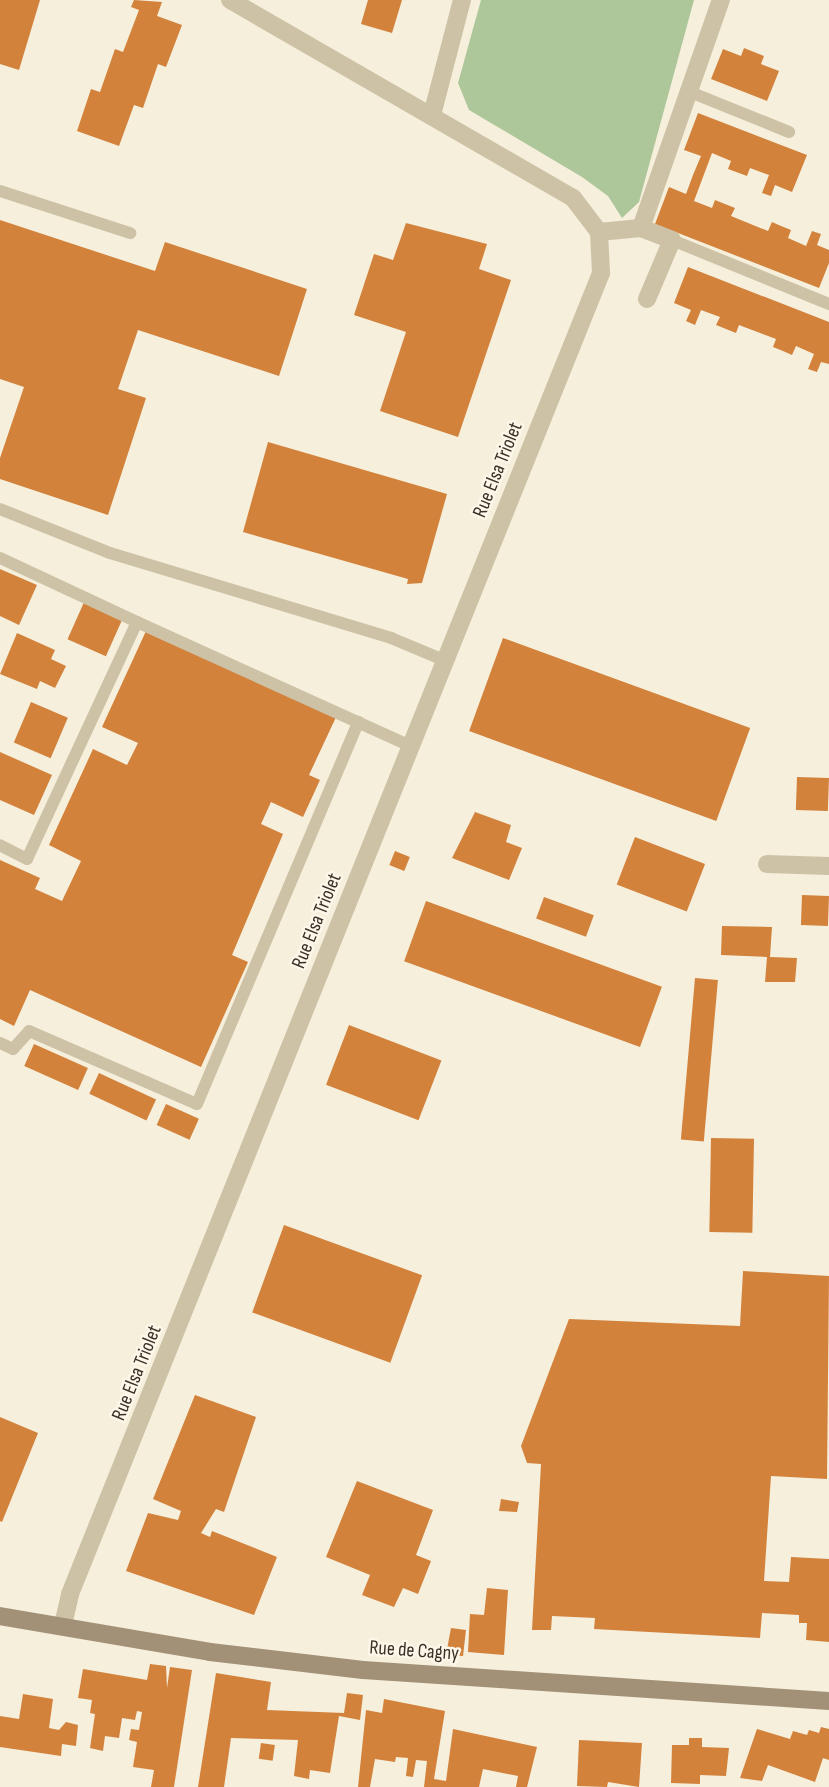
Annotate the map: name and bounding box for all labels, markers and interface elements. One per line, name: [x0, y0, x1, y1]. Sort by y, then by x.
street label: Rue Elsa Triolet: [468, 419, 528, 521]
street label: Rue Elsa Triolet: [287, 870, 347, 972]
street label: Rue Elsa Triolet: [107, 1322, 167, 1424]
street label: Rue de Cagny: [368, 1636, 460, 1666]

